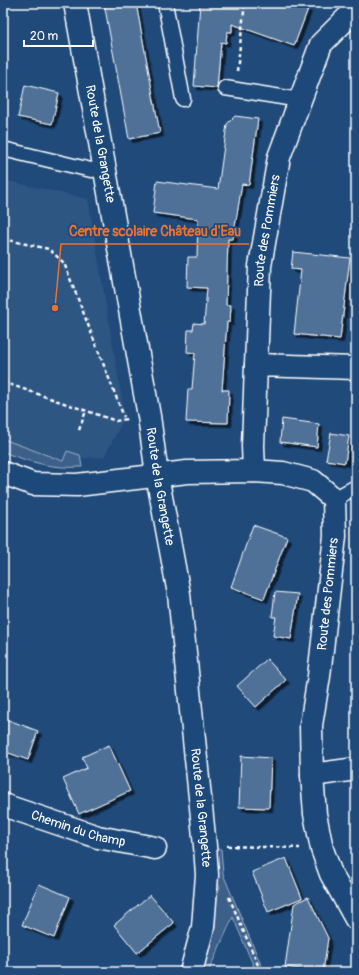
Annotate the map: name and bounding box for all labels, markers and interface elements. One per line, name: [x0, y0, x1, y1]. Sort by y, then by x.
scale bar: [24, 22, 93, 48]
text: 20 m: [30, 29, 59, 44]
street label: Route de la Grangette: [82, 84, 119, 205]
street label: Route des Pommiers: [251, 173, 284, 287]
callout: Centre scolaire Château d'Eau: [61, 218, 249, 244]
text: Centre scolaire Château d'Eau: [69, 223, 241, 240]
street label: Route de la Grangette: [143, 426, 178, 547]
street label: Route des Pommiers: [314, 537, 342, 651]
street label: Route de la Grangette: [187, 747, 214, 868]
street label: Chemin du Champ: [29, 807, 127, 850]

